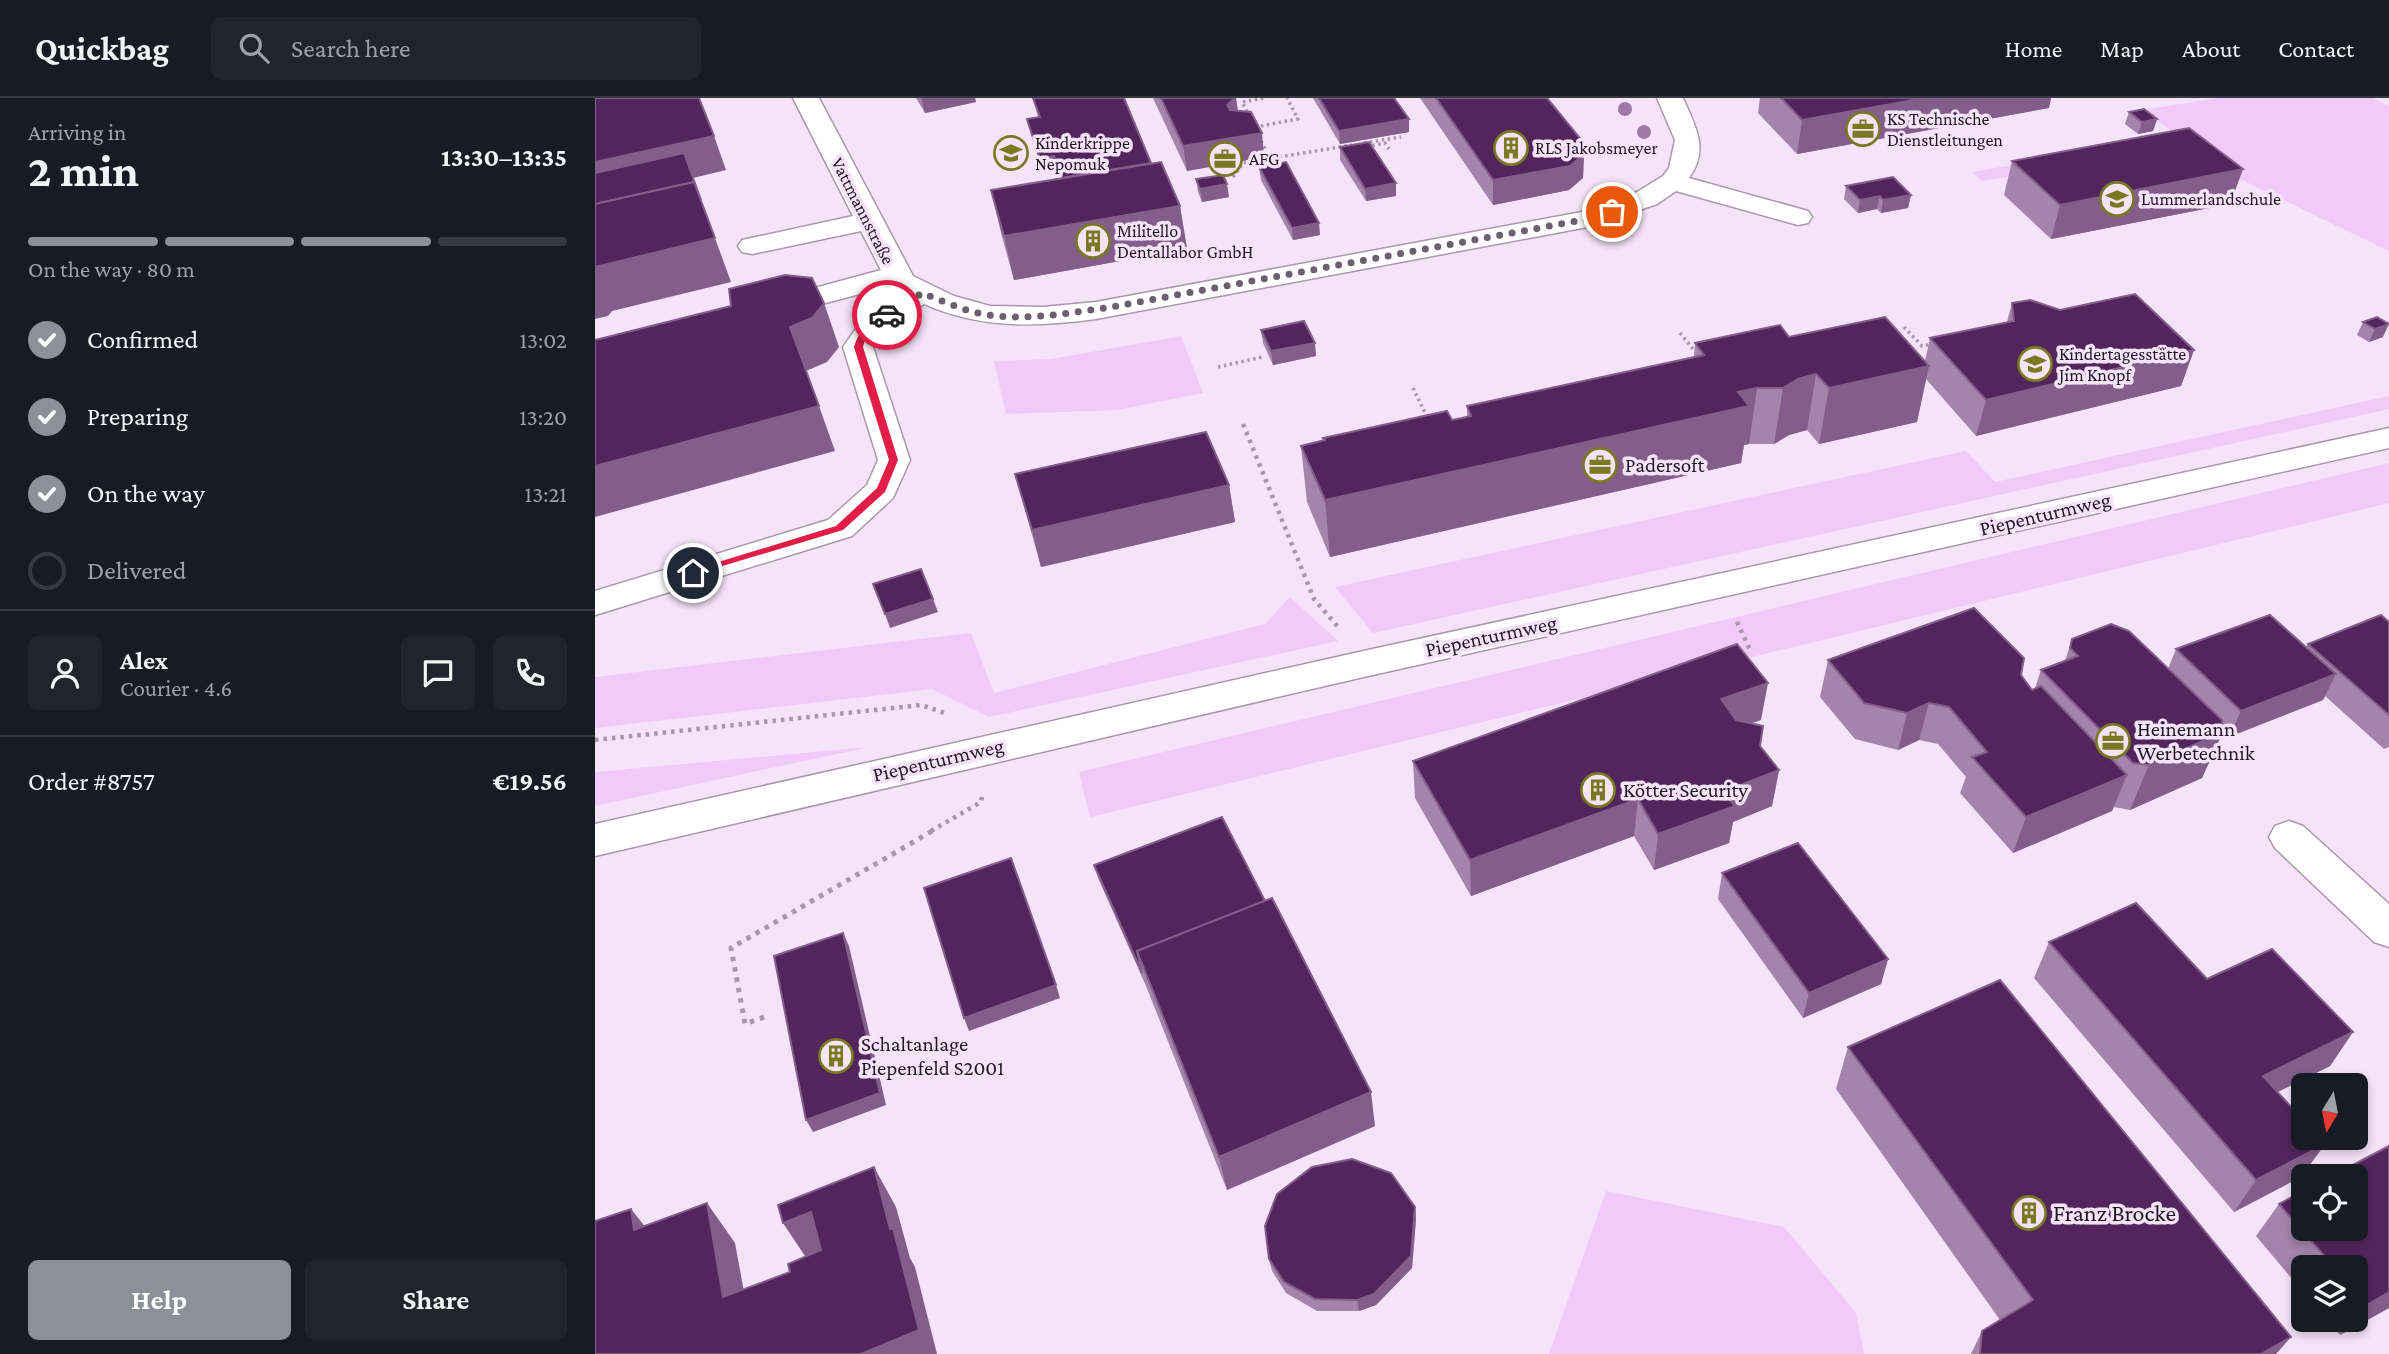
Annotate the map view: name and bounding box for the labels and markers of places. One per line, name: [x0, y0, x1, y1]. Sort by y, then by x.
place label: KS Technische Dienstleitungen: [1887, 109, 2003, 150]
office icon: KS Technische Dienstleitungen: [1844, 110, 1882, 148]
building icon: RLS Jakobsmeyer: [1492, 129, 1530, 167]
place label: Kinderkrippe Nepomuk: [1035, 133, 1130, 174]
school or university icon: Kinderkrippe Nepomuk: [992, 134, 1030, 172]
place label: RLS Jakobsmeyer: [1535, 138, 1658, 158]
office icon: AFG: [1206, 140, 1244, 178]
place label: AFG: [1249, 149, 1279, 169]
school or university icon: Lummerlandschule: [2098, 180, 2136, 218]
pin: [1582, 182, 1642, 242]
place label: Lummerlandschule: [2141, 189, 2281, 209]
place label: Militello Dentallabor GmbH: [1117, 221, 1254, 262]
building icon: Militello Dentallabor GmbH: [1074, 222, 1112, 260]
place label: Kindertagesstätte Jim Knopf: [2057, 344, 2186, 385]
school or university icon: Kindertagesstätte Jim Knopf: [2016, 345, 2054, 383]
office icon: Padersoft: [1581, 446, 1619, 484]
place label: Padersoft: [1625, 453, 1705, 477]
pin: [663, 543, 723, 603]
place label: Heinemann Werbetechnik: [2137, 717, 2255, 765]
office icon: Heinemann Werbetechnik: [2094, 722, 2132, 760]
building icon: Kötter Security: [1579, 771, 1617, 809]
place label: Kötter Security: [1623, 778, 1748, 802]
place label: Schaltanlage Piepenfeld S2001: [861, 1032, 1004, 1080]
building icon: Schaltanlage Piepenfeld S2001: [817, 1037, 855, 1075]
building icon: Franz Brocke: [2010, 1194, 2048, 1232]
place label: Franz Brocke: [2053, 1199, 2176, 1226]

